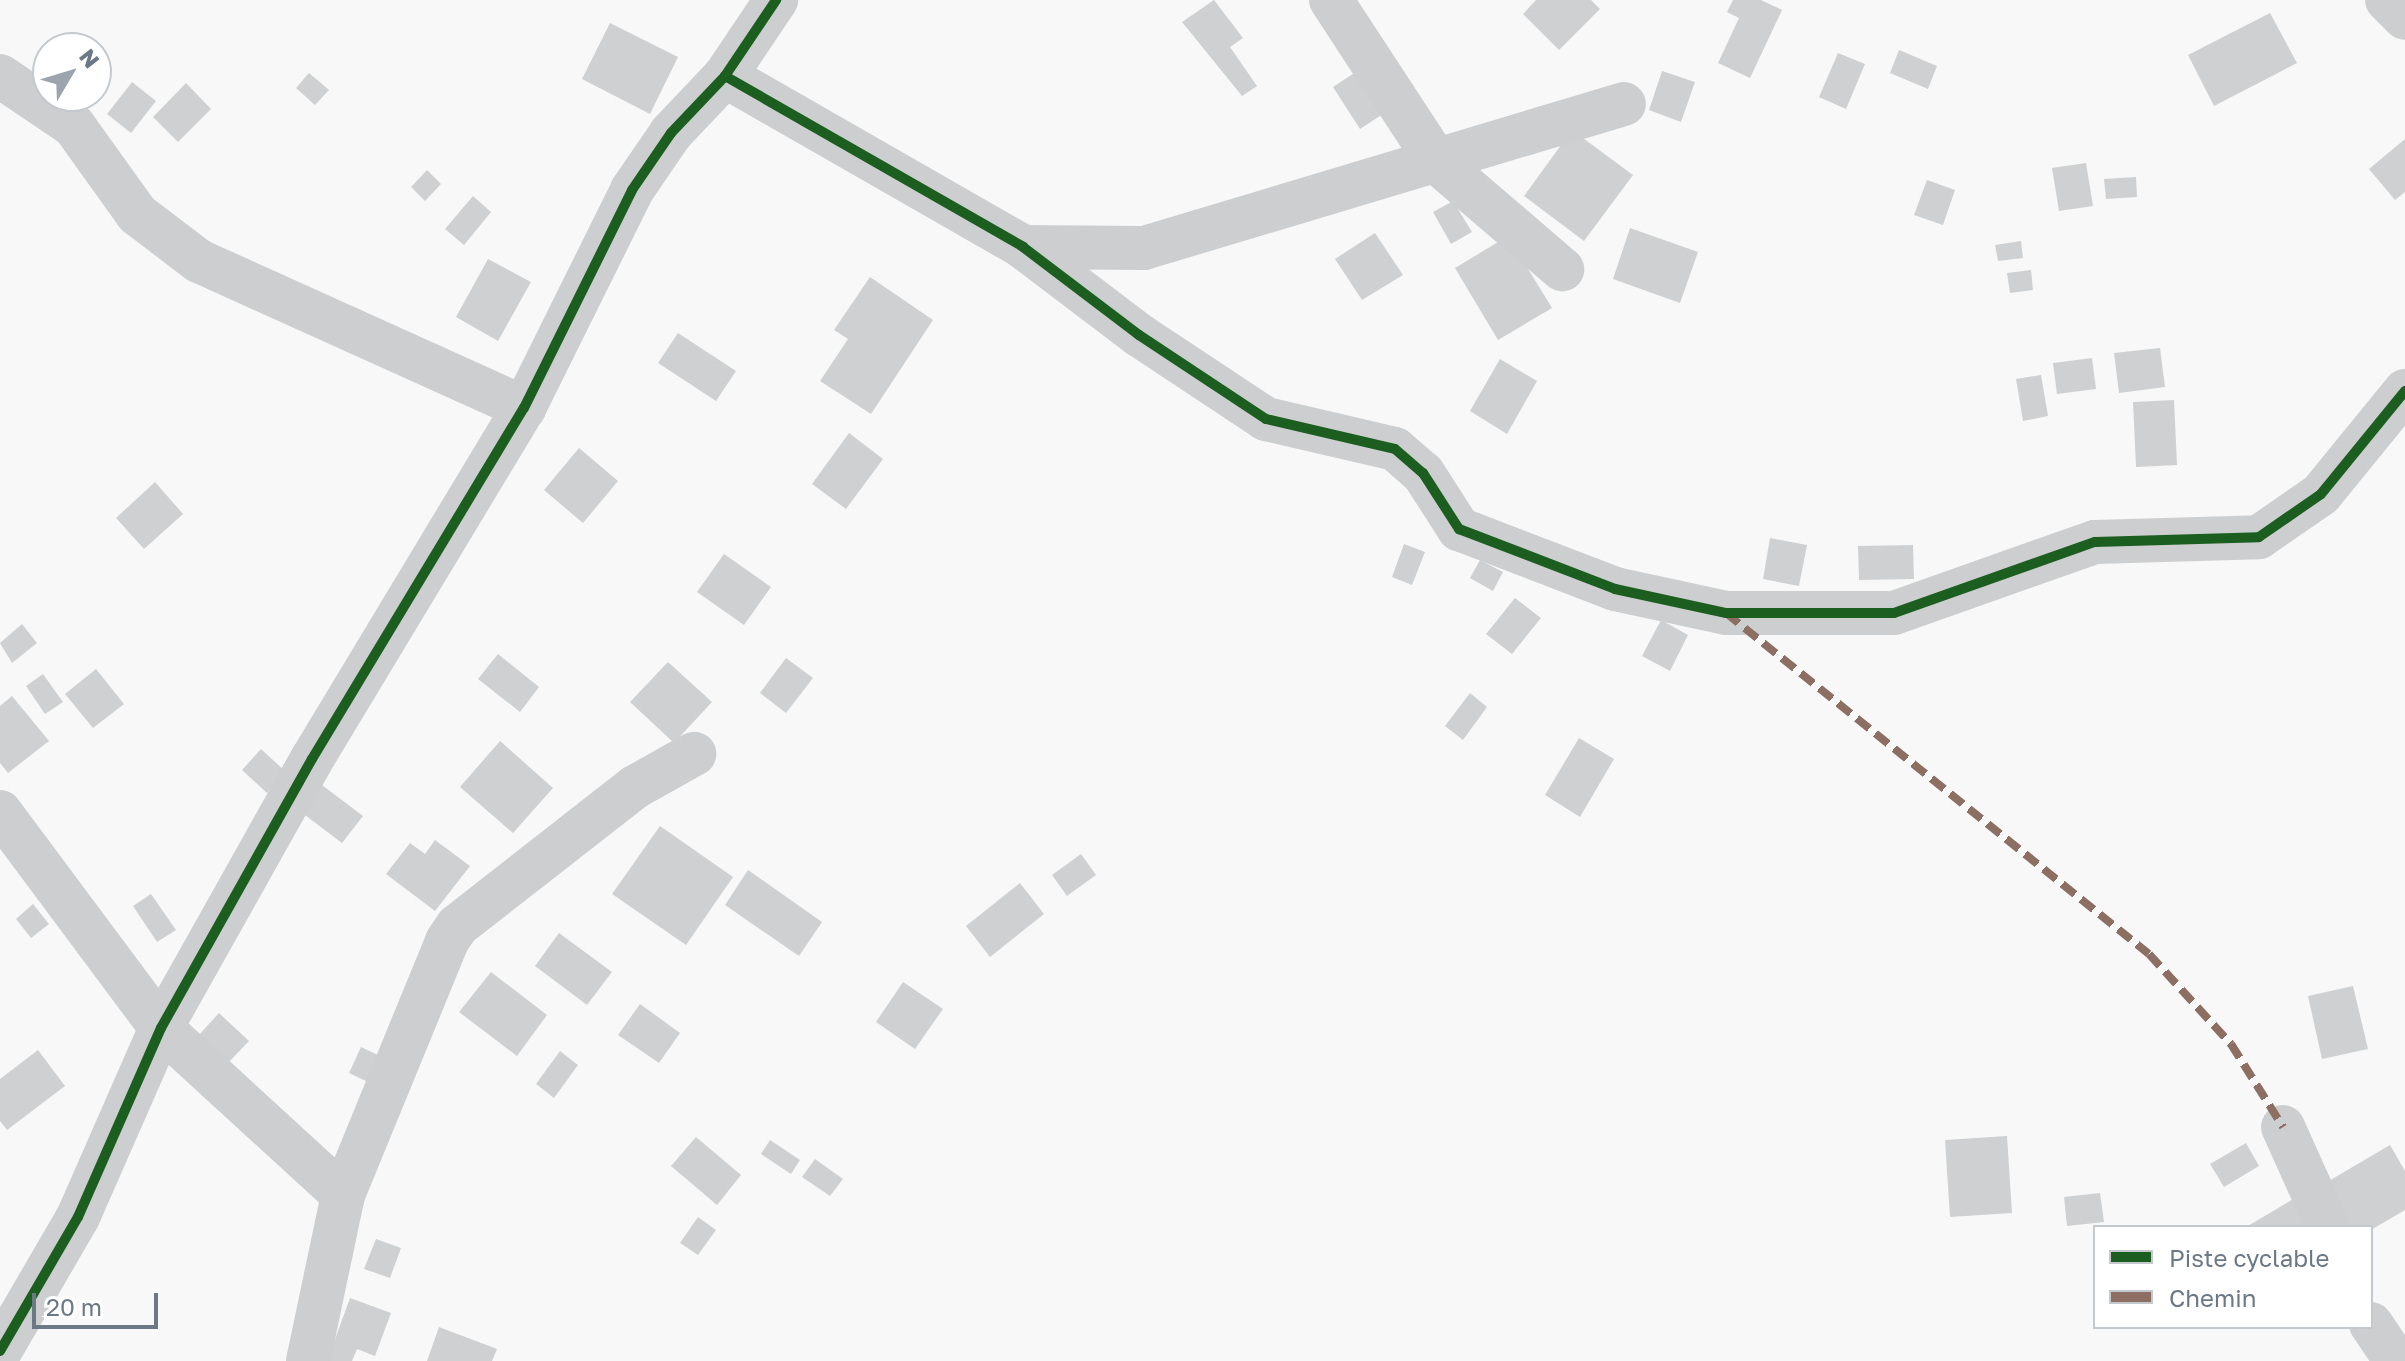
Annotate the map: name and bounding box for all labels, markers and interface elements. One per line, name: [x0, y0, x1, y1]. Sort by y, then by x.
north arrow: [32, 32, 112, 112]
text: N: [74, 43, 106, 73]
legend: [2093, 1225, 2373, 1329]
text: Piste cyclable: [2169, 1243, 2329, 1272]
scale bar: [36, 1277, 162, 1327]
text: Chemin: [2169, 1283, 2256, 1312]
text: 20 m: [46, 1292, 102, 1321]

